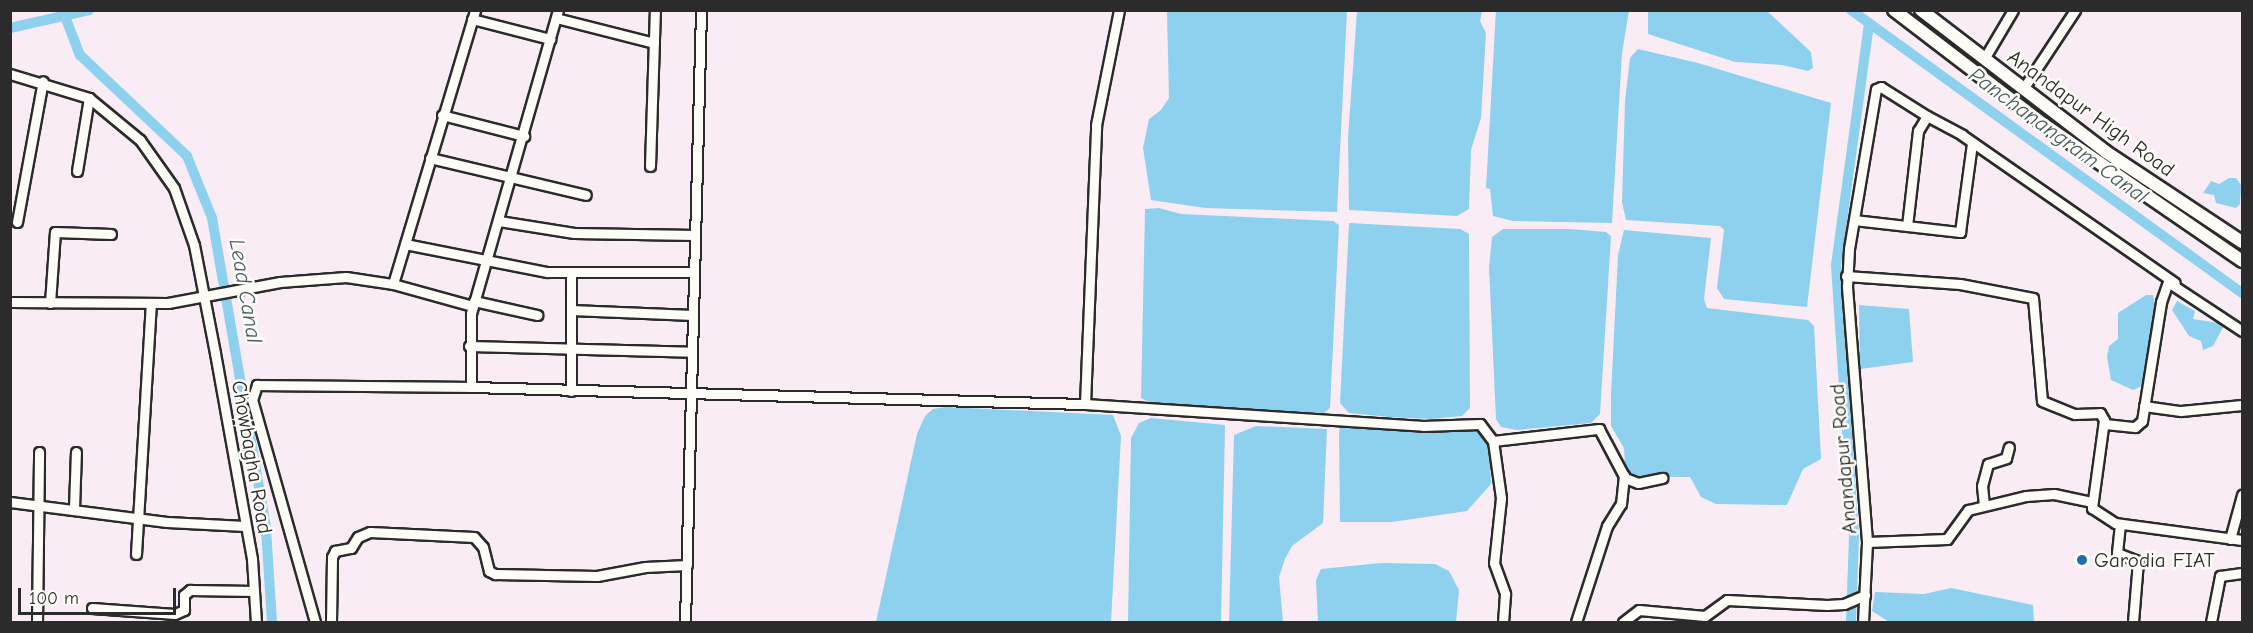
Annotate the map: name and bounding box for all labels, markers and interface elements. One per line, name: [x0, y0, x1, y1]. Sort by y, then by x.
street label: Anandapur High Road: [2003, 44, 2179, 182]
water label: Panchanangram Canal: [1963, 62, 2153, 210]
water label: Lead Canal: [223, 237, 267, 345]
street label: Chowbagha Road: [226, 378, 278, 536]
street label: Anandapur Road: [1824, 383, 1862, 535]
place label: Garodia FIAT: [2094, 547, 2215, 573]
marker: Garodia FIAT: [2075, 553, 2089, 567]
scale bar: [21, 576, 178, 614]
text: 100 m: [29, 588, 79, 609]

